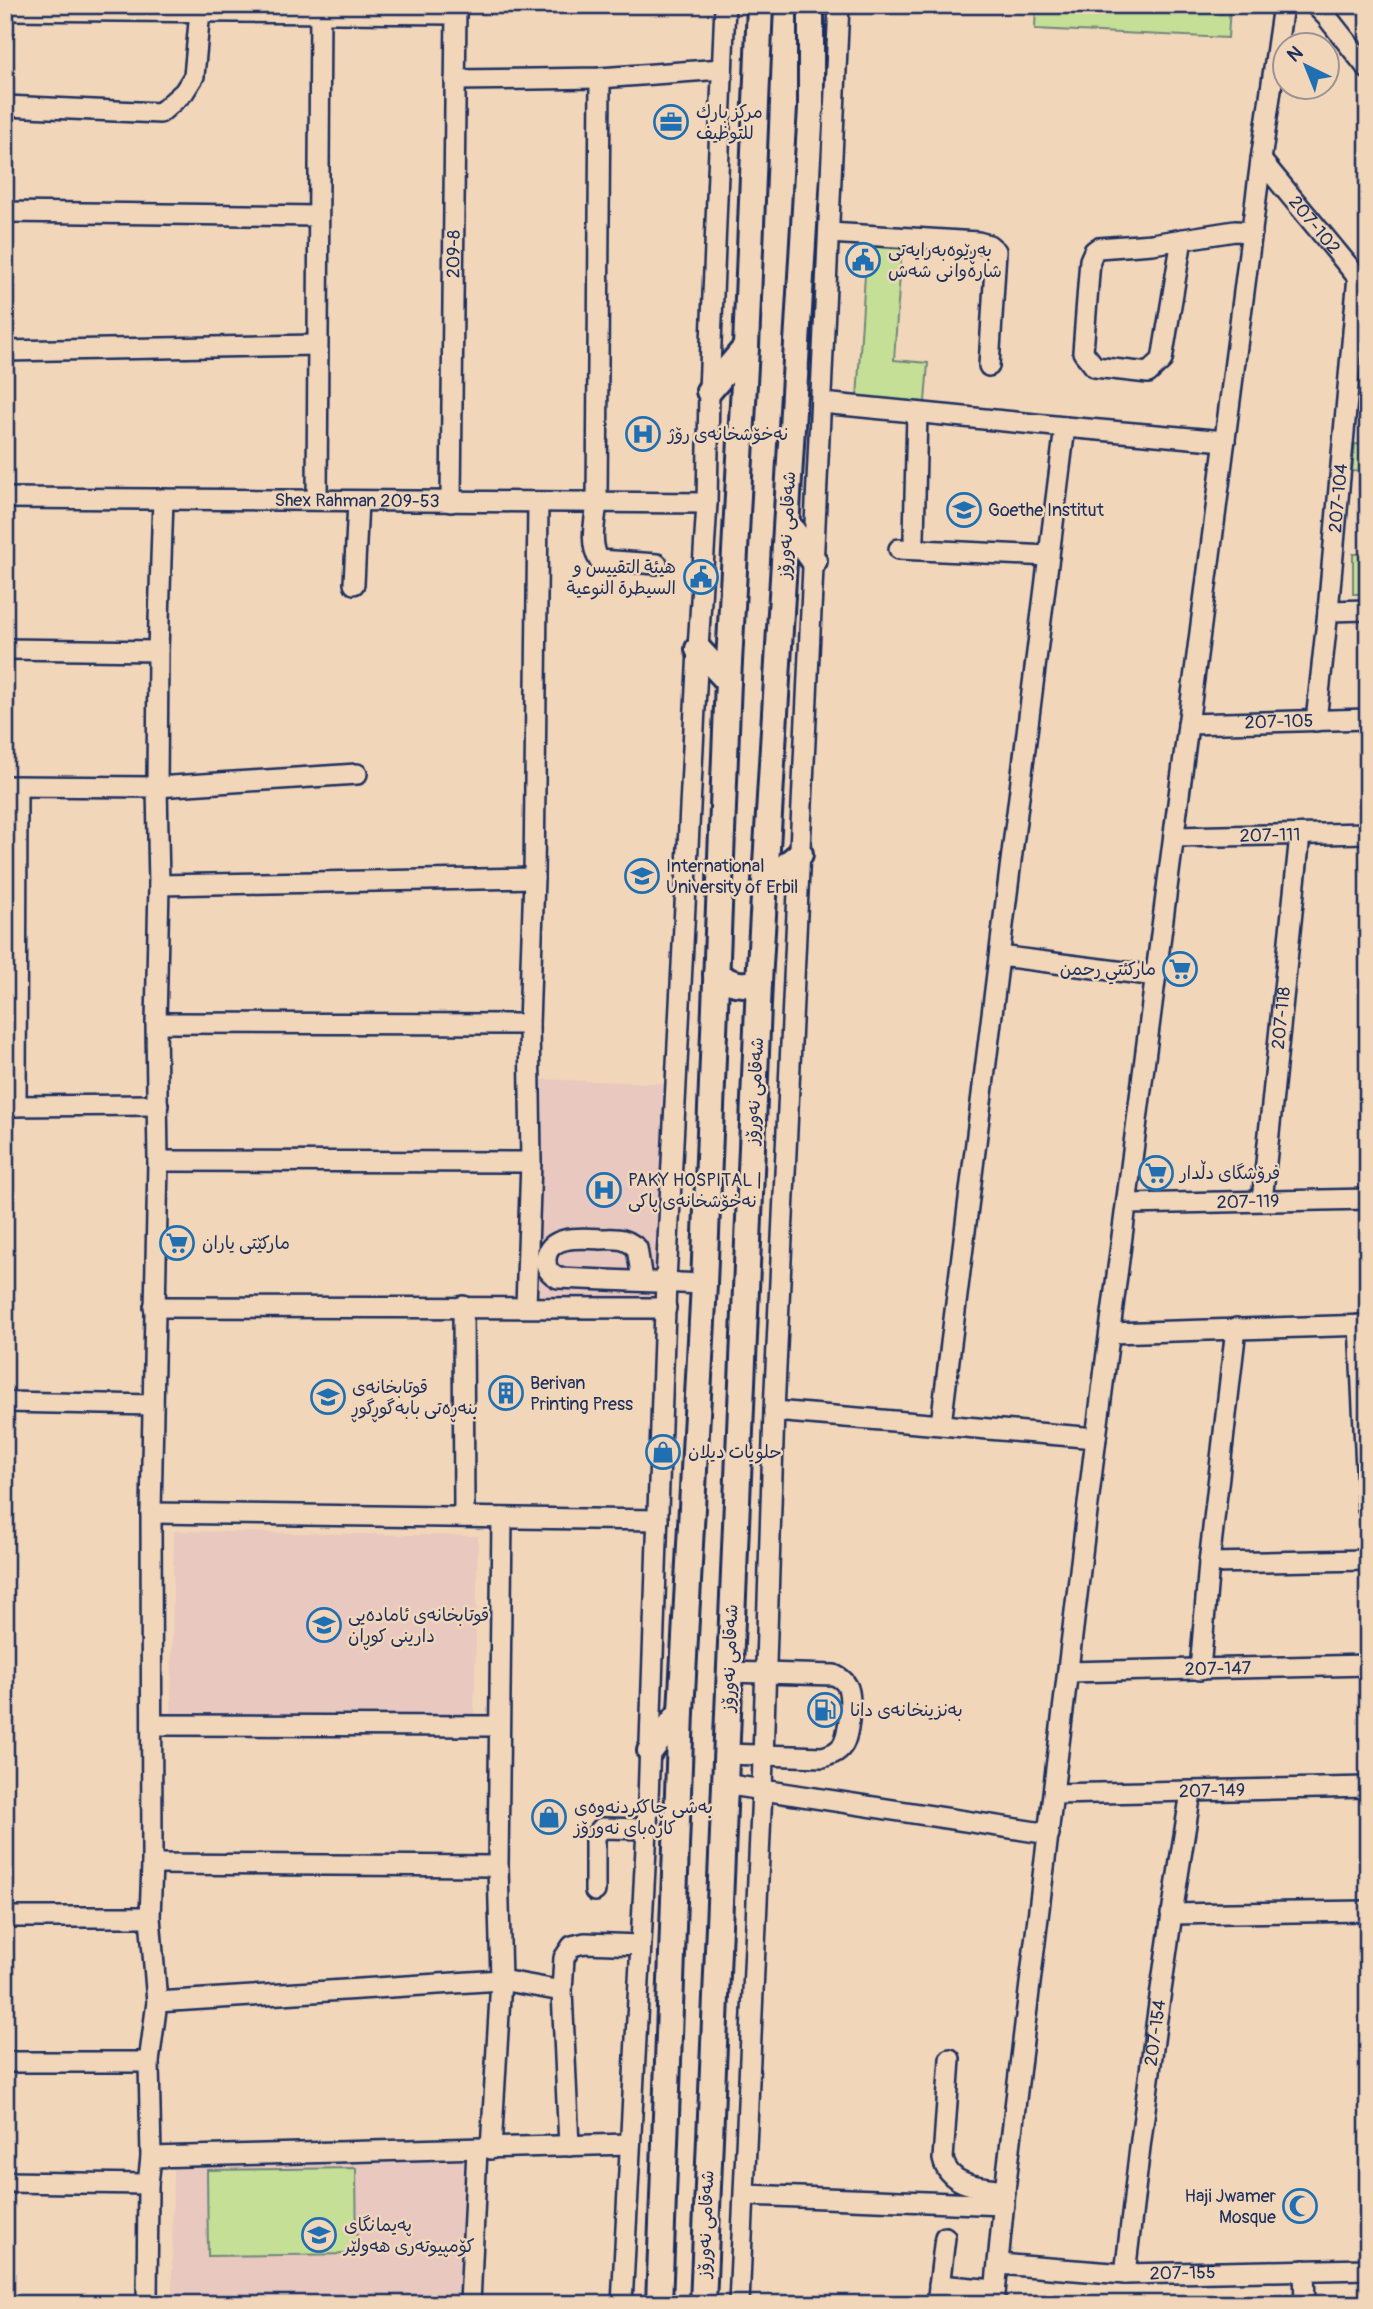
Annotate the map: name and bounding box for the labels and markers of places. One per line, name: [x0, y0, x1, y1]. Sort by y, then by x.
place label: مركز بارك للتوظيف: [696, 101, 763, 145]
office icon: مركز بارك للتوظيف: [652, 103, 690, 141]
place label: بەڕێوەبەرایەتی شارەوانی شەش: [888, 239, 1002, 283]
public building icon: بەڕێوەبەرایەتی شارەوانی شەش: [844, 241, 882, 279]
hospital icon: نەخۆشخانەی رۆژ: [624, 415, 662, 453]
place label: نەخۆشخانەی رۆژ: [666, 423, 788, 446]
school or university icon: Goethe Institut: [945, 491, 983, 529]
place label: Goethe Institut: [988, 499, 1105, 522]
place label: هيئة التقييس و السيطرة النوعية: [567, 556, 676, 600]
public building icon: هيئة التقييس و السيطرة النوعية: [682, 558, 720, 596]
place label: International University of Erbil: [666, 855, 798, 899]
school or university icon: International University of Erbil: [623, 857, 661, 895]
supermarket icon: ماركئتي رحمن: [1161, 950, 1199, 988]
place label: ماركئتي رحمن: [1060, 958, 1156, 985]
supermarket icon: فرۆشگای دڵدار: [1137, 1154, 1175, 1192]
place label: فرۆشگای دڵدار: [1178, 1160, 1280, 1185]
place label: PAKY HOSPITAL | نەخۆشخانەی پاکی: [628, 1169, 762, 1213]
hospital icon: PAKY HOSPITAL | نەخۆشخانەی پاکی: [585, 1171, 623, 1209]
supermarket icon: مارکێتی یاران: [158, 1224, 196, 1262]
place label: مارکێتی یاران: [202, 1232, 290, 1255]
place label: Berivan Printing Press: [530, 1372, 633, 1416]
building icon: Berivan Printing Press: [487, 1374, 525, 1412]
place label: قوتابخانەی بنەڕەتی بابەگوڕگوڕ: [350, 1376, 478, 1423]
school or university icon: قوتابخانەی بنەڕەتی بابەگوڕگوڕ: [309, 1378, 347, 1416]
shop icon: حلويات ديلان: [644, 1433, 682, 1471]
place label: حلويات ديلان: [688, 1441, 782, 1464]
place label: قوتابخانەی ئامادەیی دارینی کوڕان: [348, 1604, 489, 1651]
school or university icon: قوتابخانەی ئامادەیی دارینی کوڕان: [305, 1606, 343, 1644]
fuel station icon: بەنزینخانەی دانا: [806, 1691, 844, 1729]
place label: بەنزینخانەی دانا: [850, 1699, 963, 1722]
place label: به‌شی چاككردنه‌وه‌ی كاره‌بای نه‌ورۆز: [572, 1796, 713, 1840]
shop icon: به‌شی چاككردنه‌وه‌ی كاره‌بای نه‌ورۆز: [530, 1798, 568, 1836]
place label: Haji Jwamer Mosque: [1185, 2185, 1277, 2229]
mosque icon: Haji Jwamer Mosque: [1281, 2187, 1319, 2225]
place label: پەیمانگای کۆمپیوتەری هەولێر: [342, 2214, 475, 2258]
school or university icon: پەیمانگای کۆمپیوتەری هەولێر: [300, 2216, 338, 2254]

